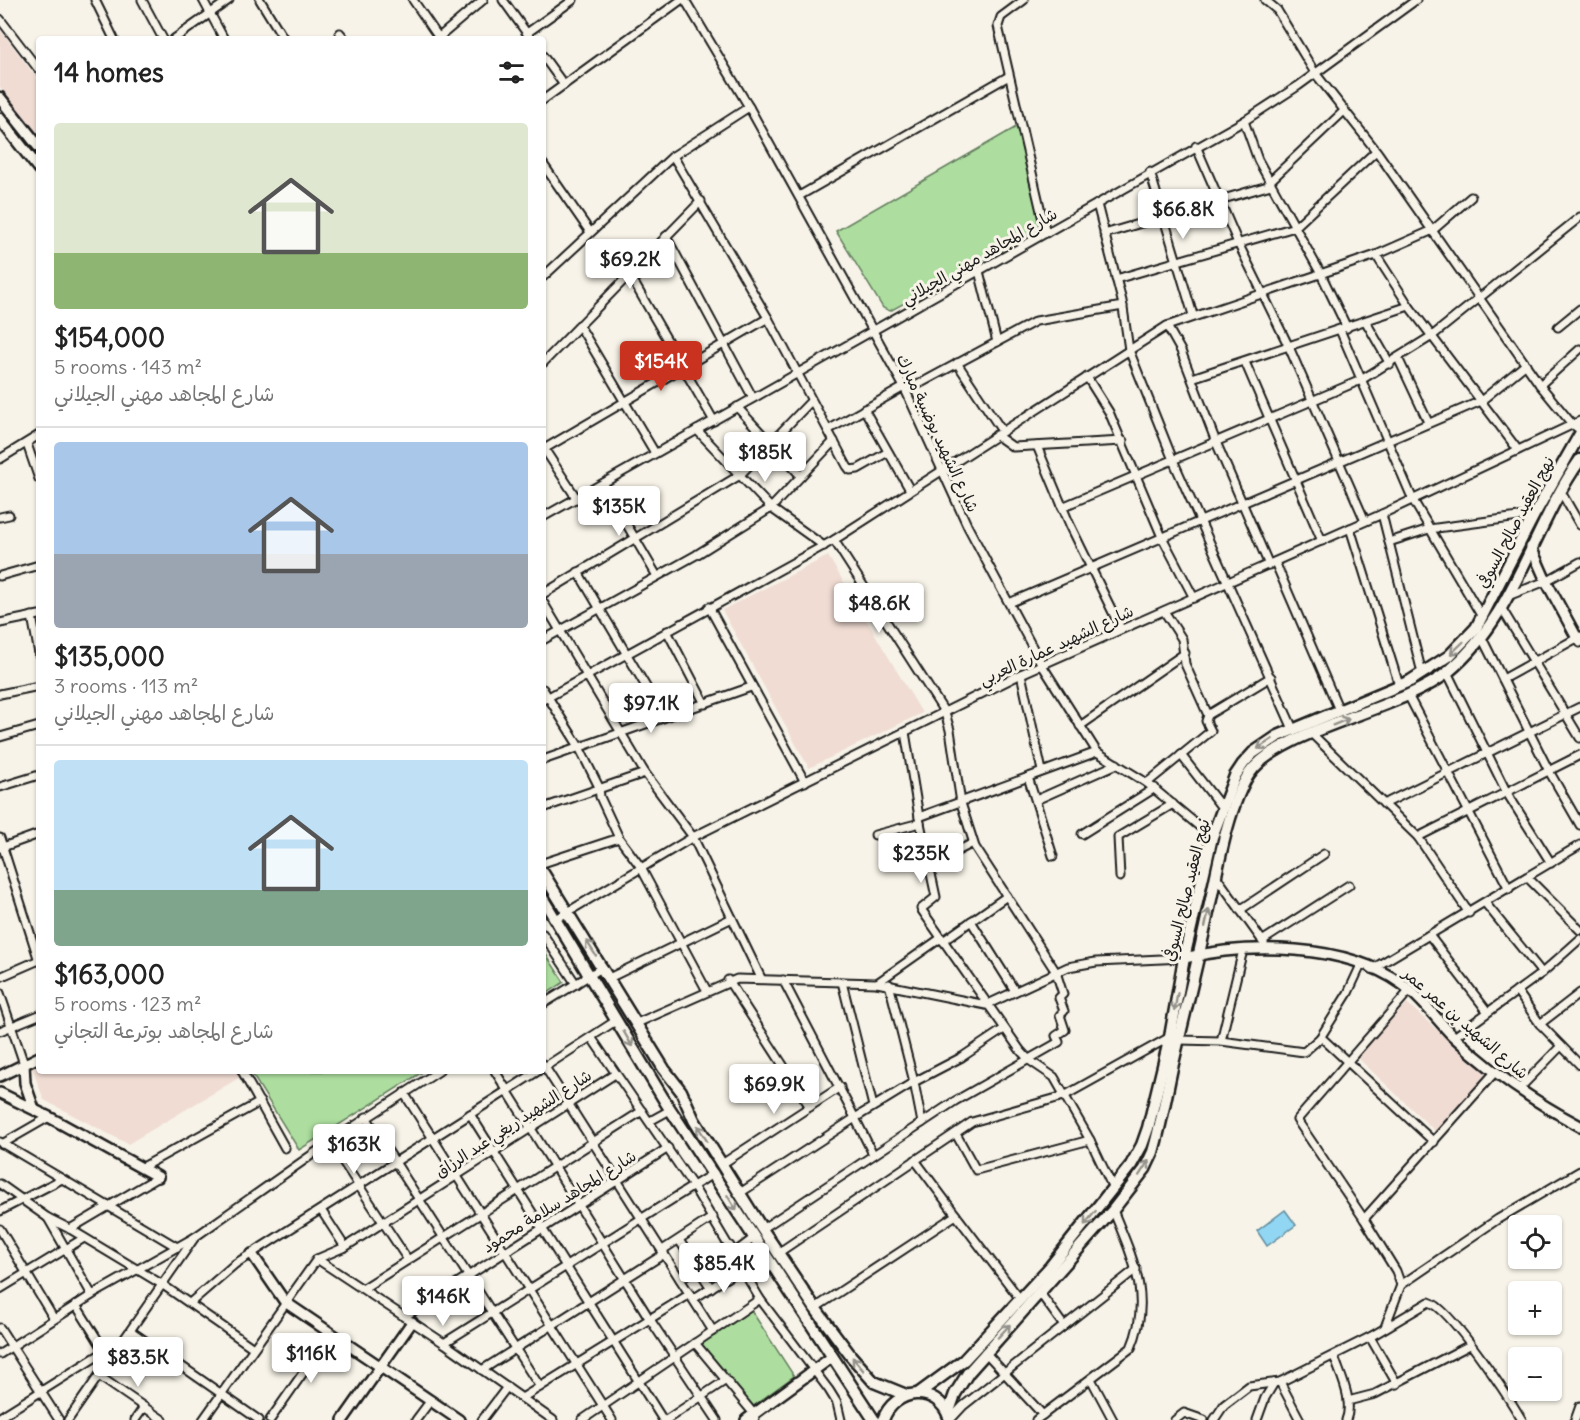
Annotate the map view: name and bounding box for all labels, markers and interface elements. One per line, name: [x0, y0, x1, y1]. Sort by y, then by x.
text: 14 homes: [54, 56, 164, 89]
icon: filters: [495, 56, 528, 89]
icon: home: [237, 162, 345, 270]
pin: $66.8K: [1134, 189, 1232, 240]
text: $66.8K: [1152, 196, 1214, 221]
street label: شارع المجاهد مهني الجيلاني: [898, 203, 1063, 313]
pin: $69.2K: [581, 239, 679, 290]
text: $69.2K: [599, 246, 661, 271]
text: $154,000: [54, 321, 165, 354]
pin: $154K: [619, 341, 703, 392]
text: $154K: [634, 348, 688, 373]
street label: شارع الشهيد بوضبية مبارك: [891, 351, 983, 516]
text: 5 rooms · 143 m²: [54, 354, 202, 379]
text: شارع المجاهد مهني الجيلاني: [54, 381, 275, 406]
pin: $185K: [723, 432, 807, 483]
text: $185K: [738, 439, 792, 464]
street label: نهج العقيد صالح السوفي: [1472, 453, 1560, 592]
icon: home: [237, 481, 345, 589]
pin: $135K: [577, 486, 661, 537]
text: $135K: [592, 493, 646, 518]
pin: $48.6K: [830, 583, 928, 634]
text: $48.6K: [848, 590, 910, 615]
street label: شارع الشهيد عمارة العربي: [976, 600, 1138, 694]
text: $135,000: [54, 640, 165, 673]
one-way arrow: [1450, 640, 1465, 655]
text: 3 rooms · 113 m²: [54, 673, 198, 698]
pin: $97.1K: [602, 683, 700, 734]
text: $97.1K: [623, 690, 679, 715]
text: شارع المجاهد مهني الجيلاني: [54, 700, 275, 725]
one-way arrow: [1332, 716, 1350, 727]
one-way arrow: [1258, 738, 1274, 750]
icon: home: [237, 799, 345, 907]
street label: نهج العقيد صالح السوفي: [1159, 817, 1215, 964]
pin: $235K: [879, 833, 963, 884]
text: $235K: [892, 840, 950, 865]
one-way arrow: [1202, 909, 1214, 928]
one-way arrow: [584, 940, 597, 957]
text: $163,000: [54, 958, 165, 991]
street label: شارع الشهيد بن عمر عمر: [1396, 962, 1533, 1085]
text: 5 rooms · 123 m²: [54, 991, 201, 1016]
one-way arrow: [1170, 992, 1181, 1011]
text: شارع المجاهد بوترعة التجاني: [54, 1018, 274, 1043]
one-way arrow: [622, 1030, 634, 1047]
pin: $69.9K: [725, 1064, 823, 1115]
street label: شارع الشهيد ريغي عبد الرزاق: [431, 1065, 598, 1185]
text: $69.9K: [743, 1071, 805, 1096]
pin: $163K: [312, 1124, 396, 1175]
one-way arrow: [696, 1125, 708, 1142]
text: $163K: [327, 1131, 381, 1156]
street label: شارع المجاهد سلامة محمود: [478, 1145, 641, 1258]
one-way arrow: [1138, 1159, 1151, 1176]
one-way arrow: [727, 1194, 739, 1211]
one-way arrow: [1084, 1209, 1097, 1225]
map controls: [1508, 1215, 1562, 1401]
button: locate: [1508, 1215, 1562, 1269]
pin: $85.4K: [675, 1243, 773, 1294]
text: $85.4K: [693, 1250, 755, 1275]
pin: $146K: [401, 1276, 485, 1327]
button: +: [1508, 1281, 1562, 1335]
text: $146K: [416, 1283, 470, 1308]
one-way arrow: [997, 1324, 1011, 1339]
pin: $116K: [269, 1333, 353, 1384]
pin: $83.5K: [89, 1337, 187, 1388]
text: $116K: [286, 1340, 336, 1365]
text: $83.5K: [107, 1344, 169, 1369]
button: −: [1508, 1347, 1562, 1401]
one-way arrow: [851, 1357, 865, 1372]

